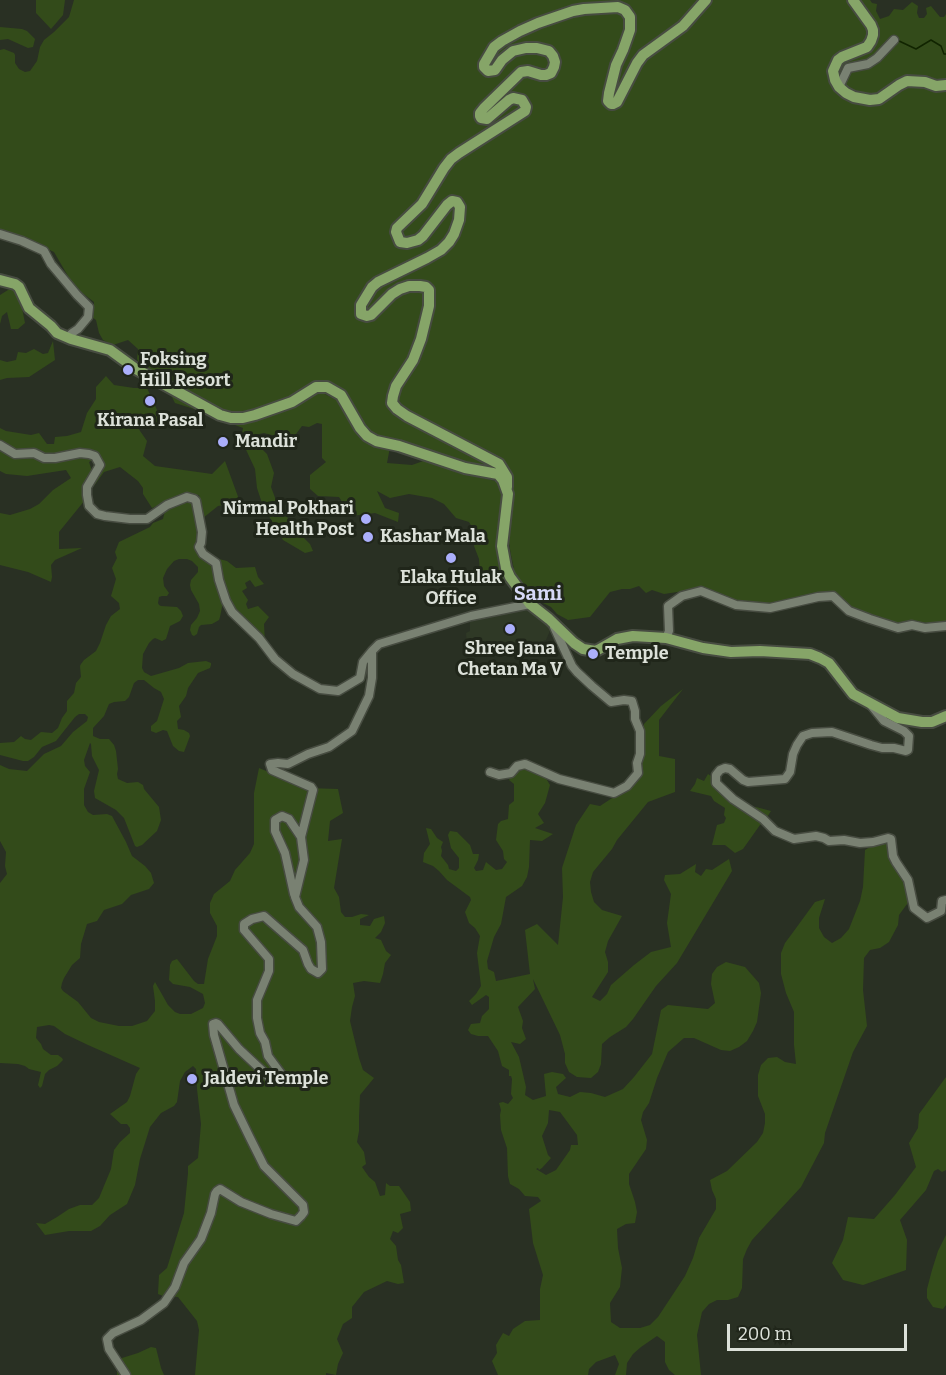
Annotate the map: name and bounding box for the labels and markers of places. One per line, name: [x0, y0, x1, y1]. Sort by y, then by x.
place label: Foksing Hill Resort: [140, 349, 231, 392]
marker: Foksing Hill Resort: [121, 363, 135, 377]
marker: Kirana Pasal: [143, 394, 157, 408]
place label: Kirana Pasal: [97, 410, 203, 432]
place label: Mandir: [235, 431, 297, 453]
marker: Mandir: [216, 435, 230, 449]
place label: Nirmal Pokhari Health Post: [223, 498, 354, 540]
marker: Nirmal Pokhari Health Post: [359, 512, 373, 526]
place label: Kashar Mala: [380, 526, 486, 548]
marker: Kashar Mala: [361, 530, 375, 544]
marker: Elaka Hulak Office: [444, 551, 458, 565]
place label: Elaka Hulak Office: [400, 567, 502, 610]
marker: Shree Jana Chetan Ma V: [503, 622, 517, 636]
place label: Shree Jana Chetan Ma V: [457, 638, 563, 680]
place label: Temple: [605, 643, 669, 665]
marker: Temple: [586, 647, 600, 661]
place label: Jaldevi Temple: [204, 1068, 328, 1090]
marker: Jaldevi Temple: [185, 1072, 199, 1086]

